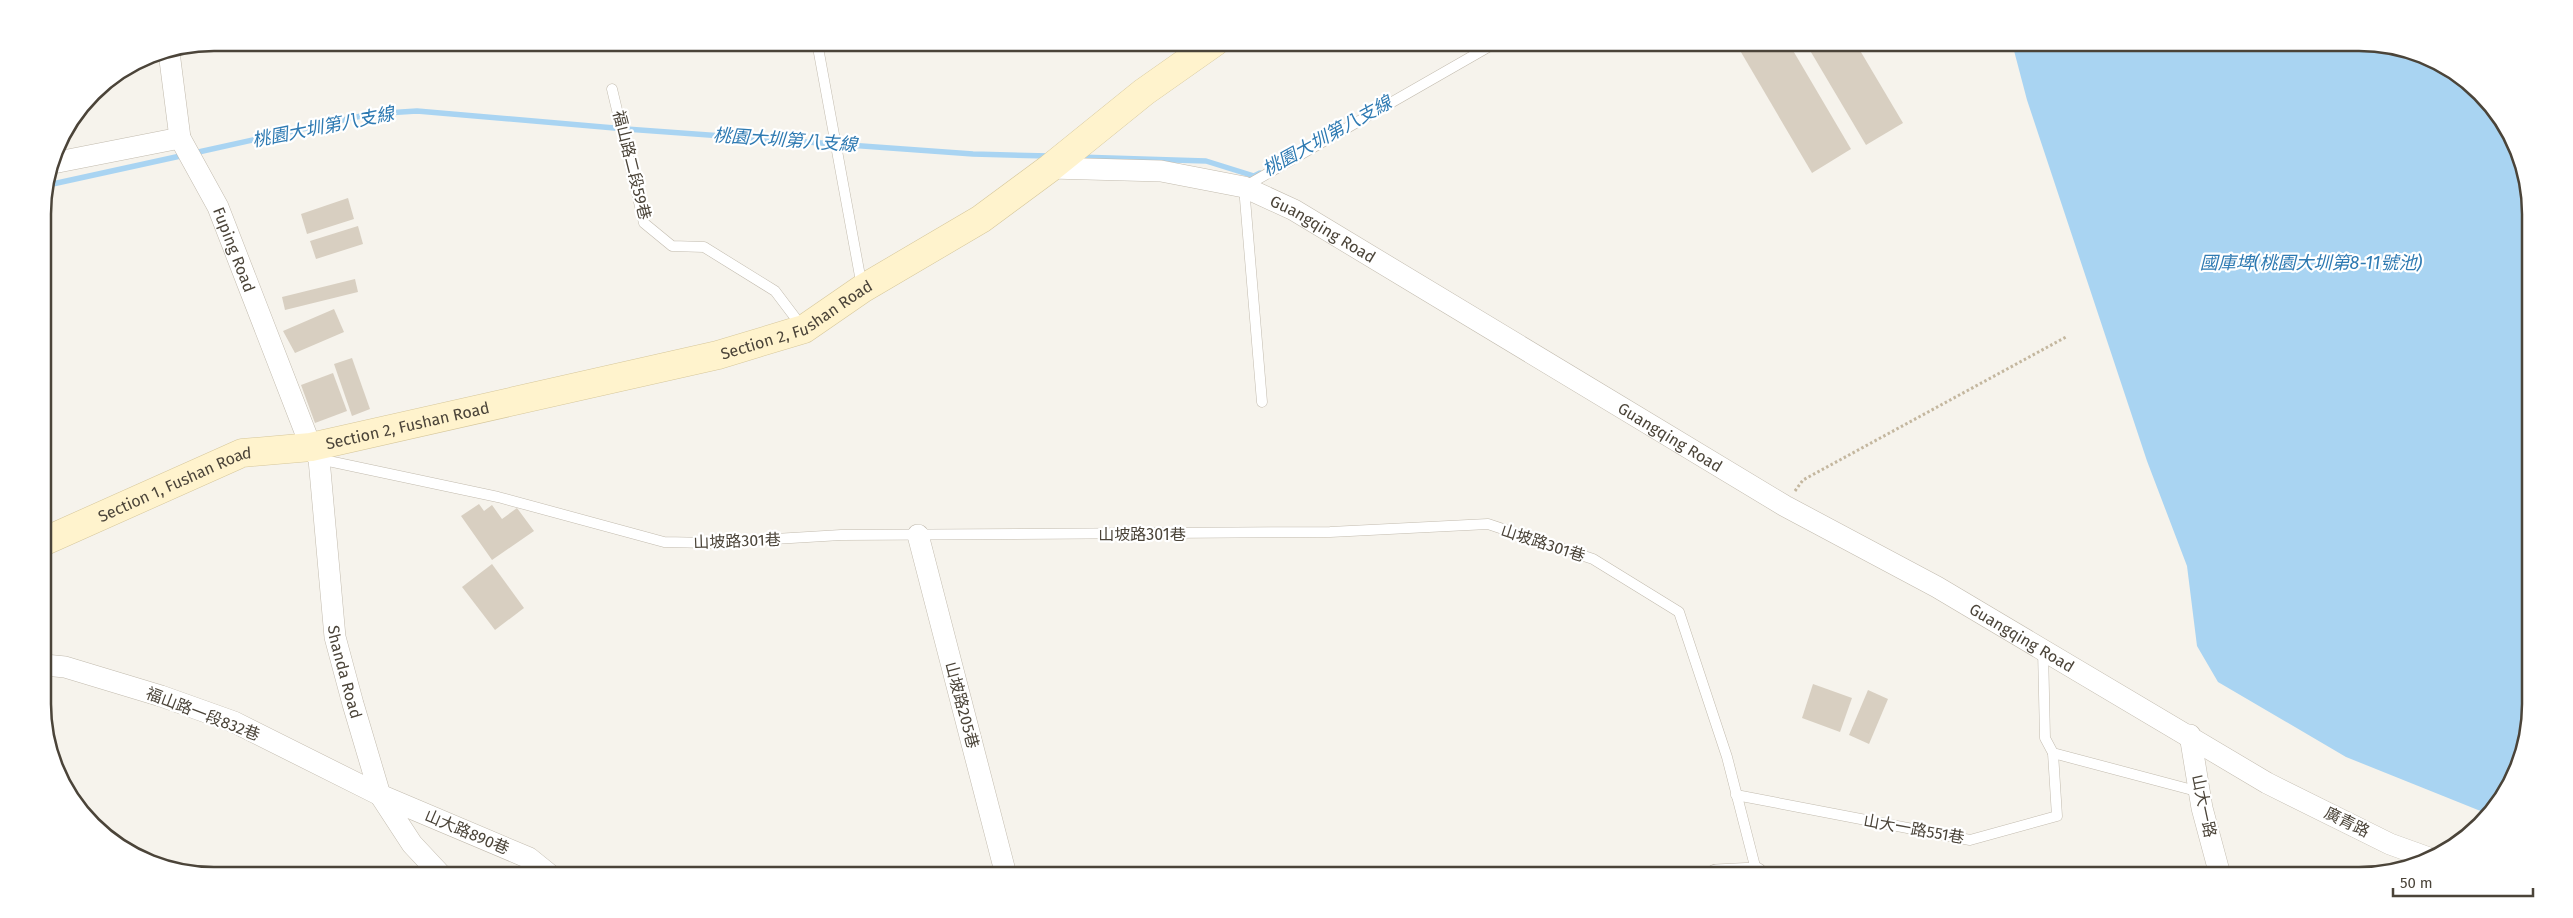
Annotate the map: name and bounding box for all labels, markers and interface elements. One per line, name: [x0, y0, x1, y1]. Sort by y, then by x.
water label: 桃園大圳第八支線: [1259, 91, 1397, 181]
water label: 桃園大圳第八支線: [250, 102, 398, 152]
street label: 福山路二段59巷: [609, 108, 655, 222]
water label: 桃園大圳第八支線: [712, 124, 860, 156]
street label: Guangqing Road: [1267, 191, 1379, 267]
street label: Fuping Road: [209, 204, 259, 295]
water label: 國庫埤(桃園大圳第8-11號池): [2200, 252, 2422, 274]
street label: Section 2, Fushan Road: [718, 276, 875, 363]
street label: Section 2, Fushan Road: [324, 397, 491, 453]
street label: Guangqing Road: [1615, 398, 1726, 476]
street label: Section 1, Fushan Road: [95, 443, 252, 526]
street label: 山坡路301巷: [1498, 520, 1588, 566]
street label: 山坡路301巷: [1098, 525, 1186, 544]
street label: 山坡路301巷: [693, 530, 781, 552]
street label: Guangqing Road: [1966, 599, 2078, 676]
street label: Shanda Road: [324, 624, 366, 721]
street label: 山坡路205巷: [941, 660, 983, 750]
street label: 福山路一段832巷: [143, 684, 263, 744]
street label: 山大一路: [2188, 773, 2220, 839]
street label: 廣青路: [2321, 803, 2373, 841]
street label: 山大路890巷: [422, 806, 512, 858]
street label: 山大一路551巷: [1862, 811, 1966, 847]
scale bar: [2393, 866, 2533, 898]
text: 50 m: [2400, 874, 2433, 892]

